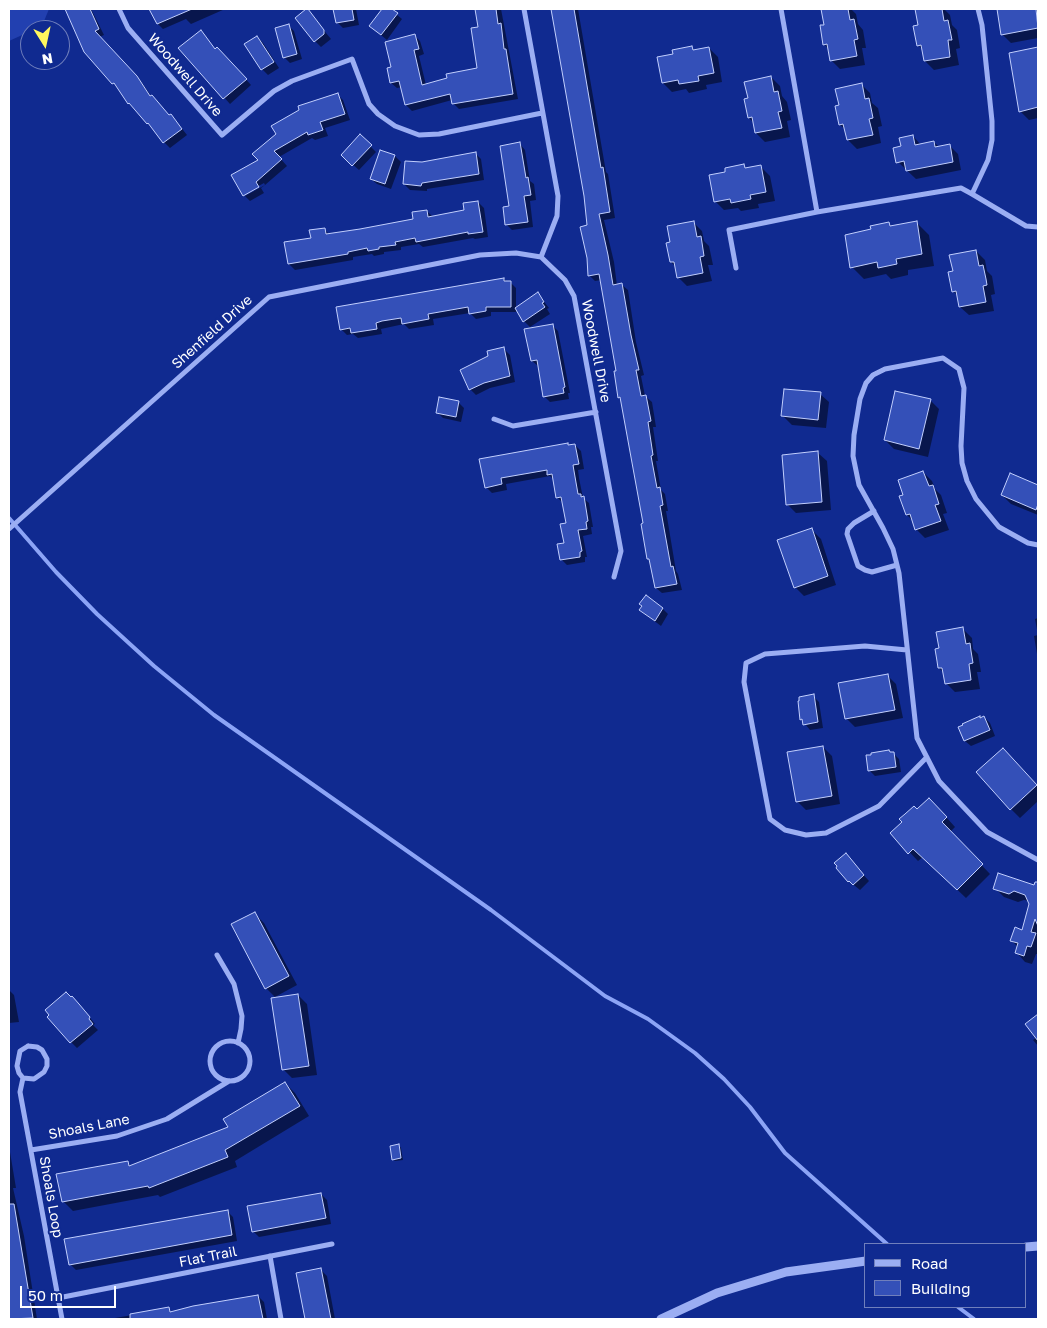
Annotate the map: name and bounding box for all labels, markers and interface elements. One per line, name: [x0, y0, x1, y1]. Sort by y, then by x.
north arrow: [20, 20, 70, 70]
street label: Woodwell Drive: [144, 30, 226, 120]
text: N: [41, 50, 54, 69]
street label: Shenfield Drive: [168, 291, 256, 373]
street label: Woodwell Drive: [578, 298, 614, 404]
street label: Shoals Lane: [47, 1111, 131, 1143]
street label: Shoals Loop: [36, 1155, 66, 1239]
street label: Flat Trail: [178, 1243, 238, 1271]
legend: [864, 1243, 1027, 1308]
text: Road: [911, 1254, 948, 1272]
scale bar: [22, 1276, 119, 1308]
text: Building: [911, 1279, 971, 1297]
text: 50 m: [28, 1286, 63, 1304]

